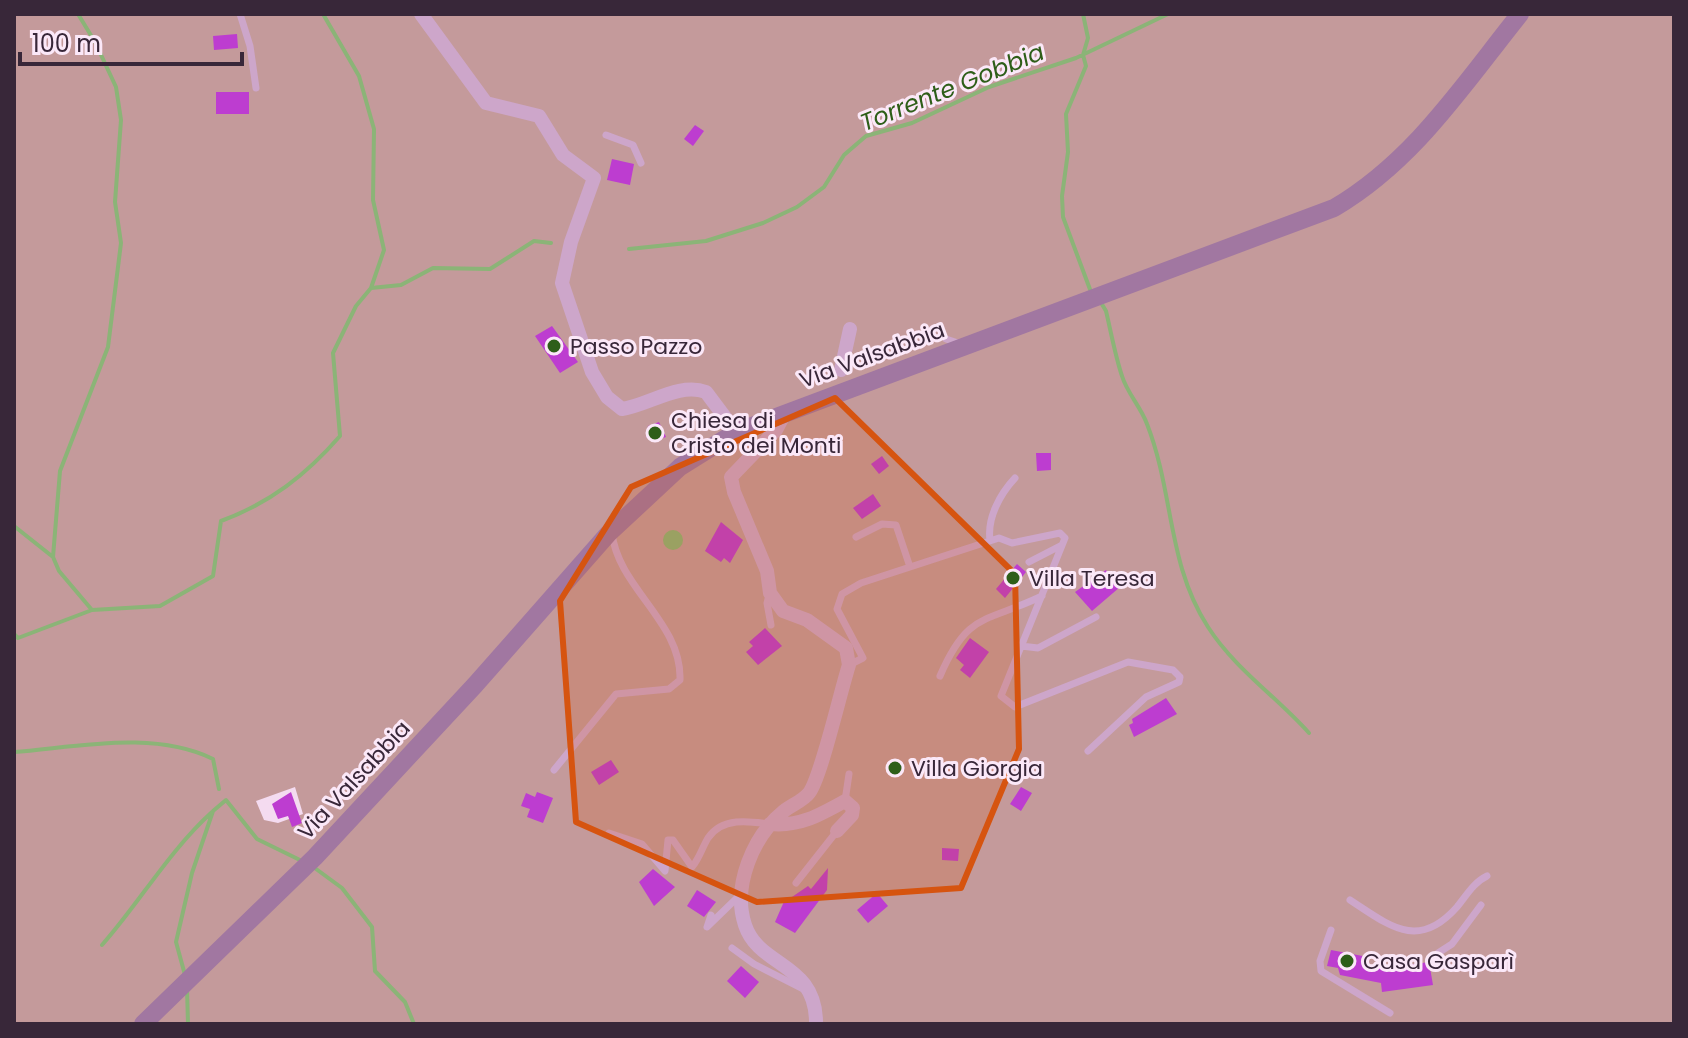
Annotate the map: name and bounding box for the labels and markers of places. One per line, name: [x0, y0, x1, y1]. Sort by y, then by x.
place label: Passo Pazzo: [570, 331, 702, 362]
marker: Passo Pazzo: [545, 337, 563, 355]
place label: Chiesa di Cristo dei Monti: [671, 405, 841, 461]
marker: Chiesa di Cristo dei Monti: [646, 424, 664, 442]
place label: Villa Teresa: [1029, 563, 1155, 594]
marker: Villa Teresa: [1004, 569, 1022, 587]
place label: Villa Giorgia: [911, 753, 1043, 784]
marker: Villa Giorgia: [886, 759, 904, 777]
place label: Casa Gasparì: [1363, 946, 1514, 977]
marker: Casa Gasparì: [1338, 952, 1356, 970]

